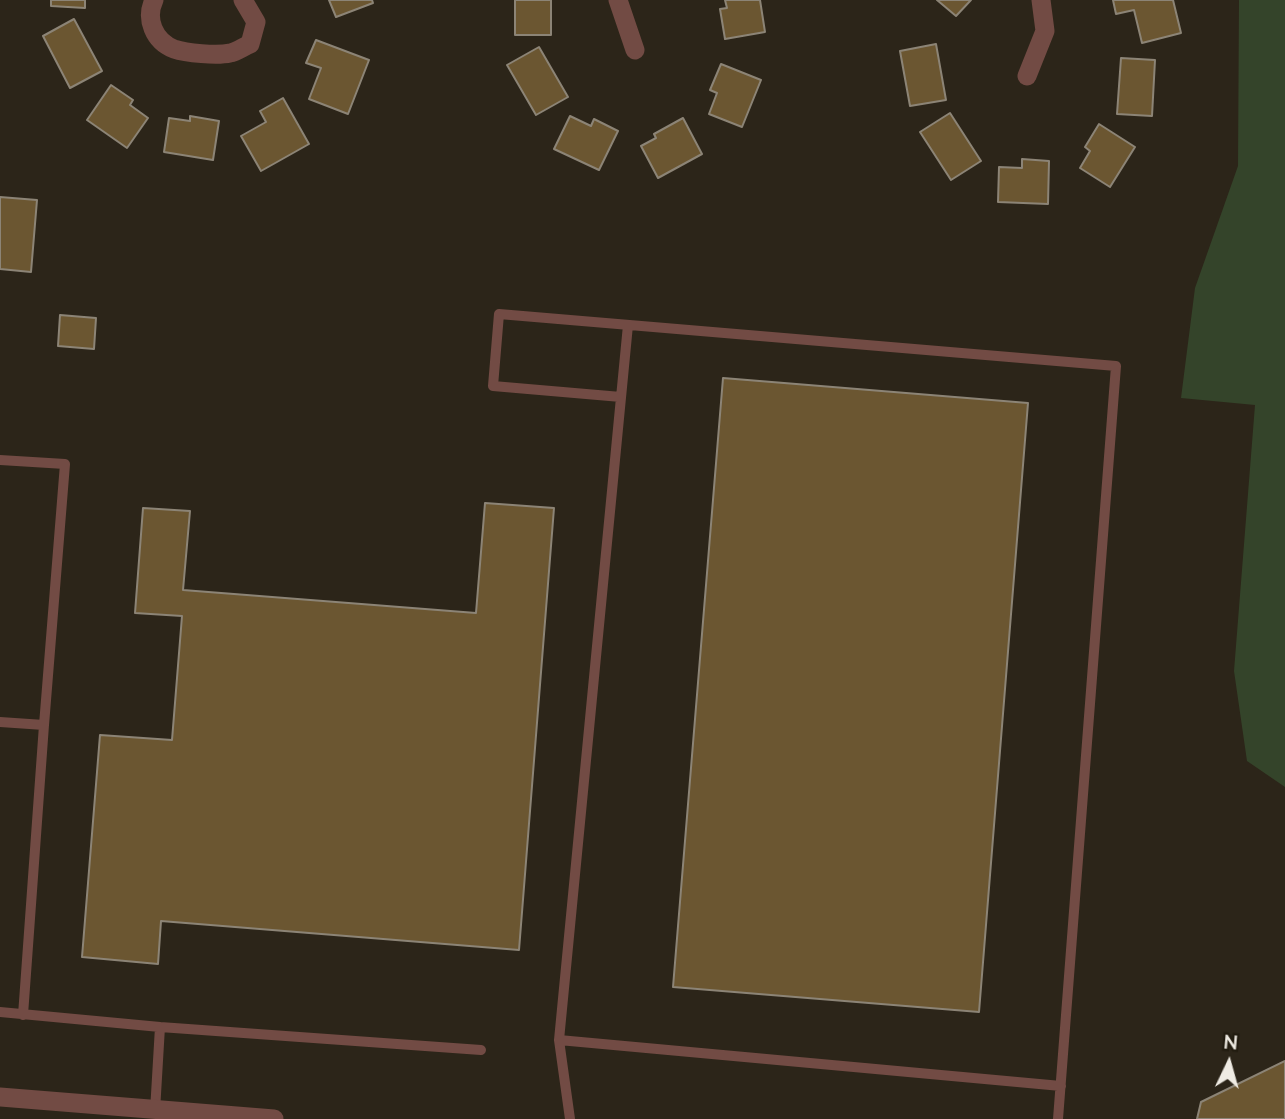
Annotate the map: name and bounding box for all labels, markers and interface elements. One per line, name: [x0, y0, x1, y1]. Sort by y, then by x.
north arrow: [1194, 1028, 1264, 1098]
text: N: [1223, 1029, 1239, 1055]

